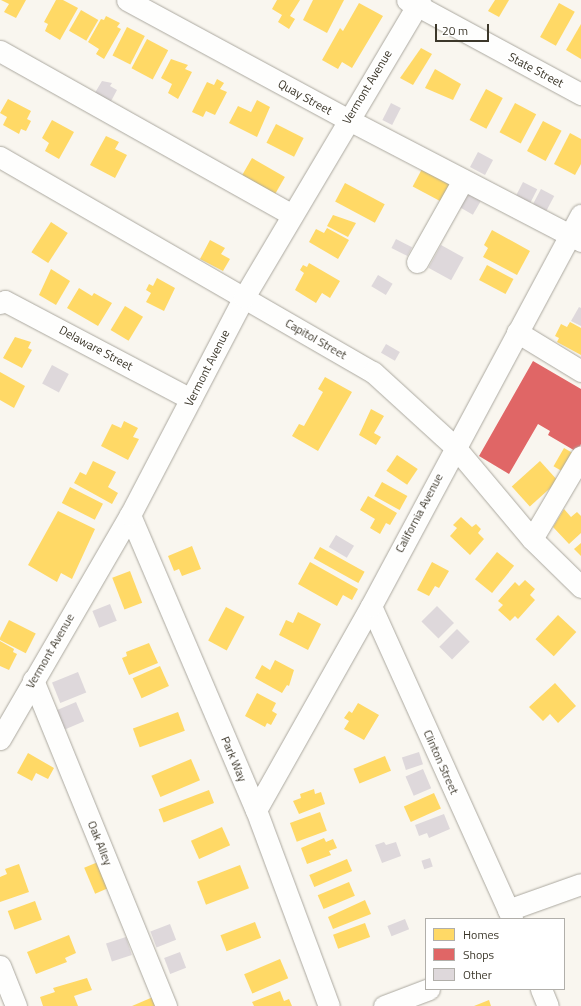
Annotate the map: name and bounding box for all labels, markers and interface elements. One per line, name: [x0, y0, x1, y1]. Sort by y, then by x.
scale bar: [437, 16, 491, 42]
text: 20 m: [442, 21, 468, 40]
street label: Vermont Avenue: [339, 47, 395, 127]
street label: State Street: [506, 49, 566, 91]
street label: Quay Street: [275, 76, 335, 118]
street label: Capitol Street: [283, 316, 349, 362]
street label: Delaware Street: [57, 323, 135, 373]
street label: Vermont Avenue: [182, 327, 232, 409]
street label: California Avenue: [392, 471, 446, 555]
street label: Vermont Avenue: [23, 611, 77, 691]
street label: Clinton Street: [420, 728, 462, 796]
street label: Park Way: [218, 734, 250, 784]
street label: Oak Alley: [85, 819, 115, 867]
legend: [425, 918, 565, 990]
text: Homes: [463, 925, 499, 944]
text: Shops: [463, 945, 494, 964]
text: Other: [463, 965, 492, 984]

